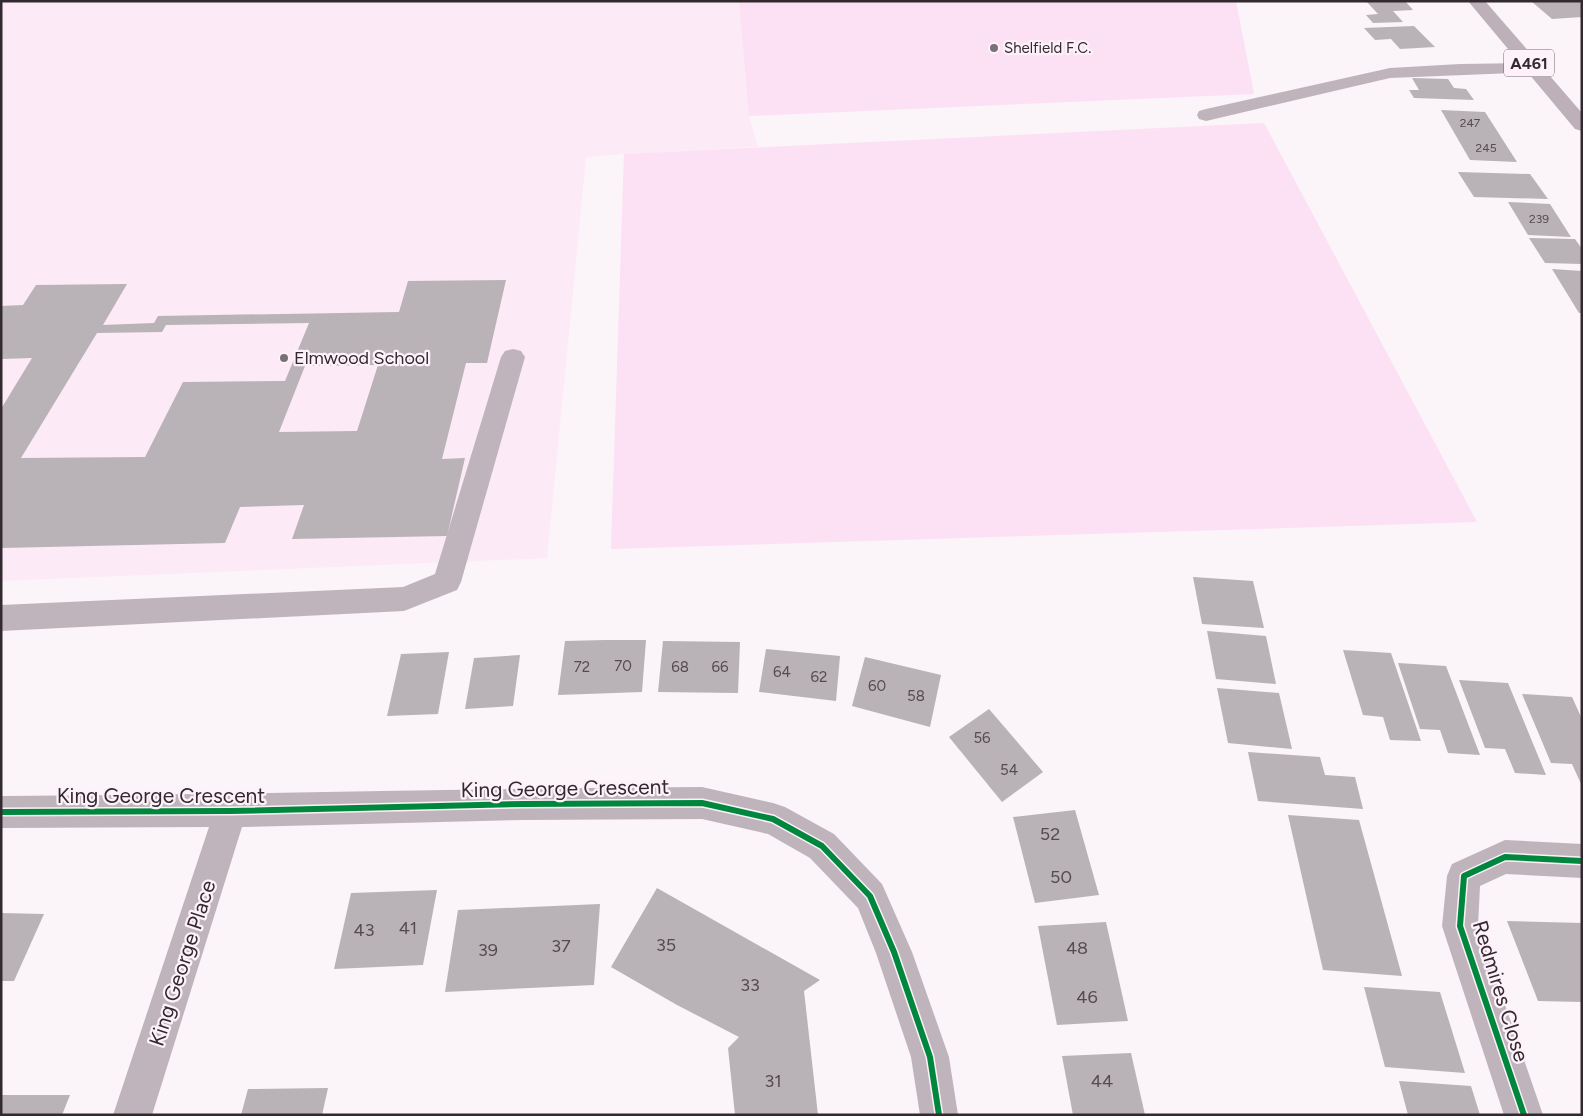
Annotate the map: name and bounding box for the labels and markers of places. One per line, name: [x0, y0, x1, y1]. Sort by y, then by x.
place label: Shelfield F.C.: [1004, 39, 1091, 57]
marker: Shelfield F.C.: [988, 42, 1000, 54]
place label: Elmwood School: [294, 347, 429, 369]
marker: Elmwood School: [278, 352, 290, 364]

